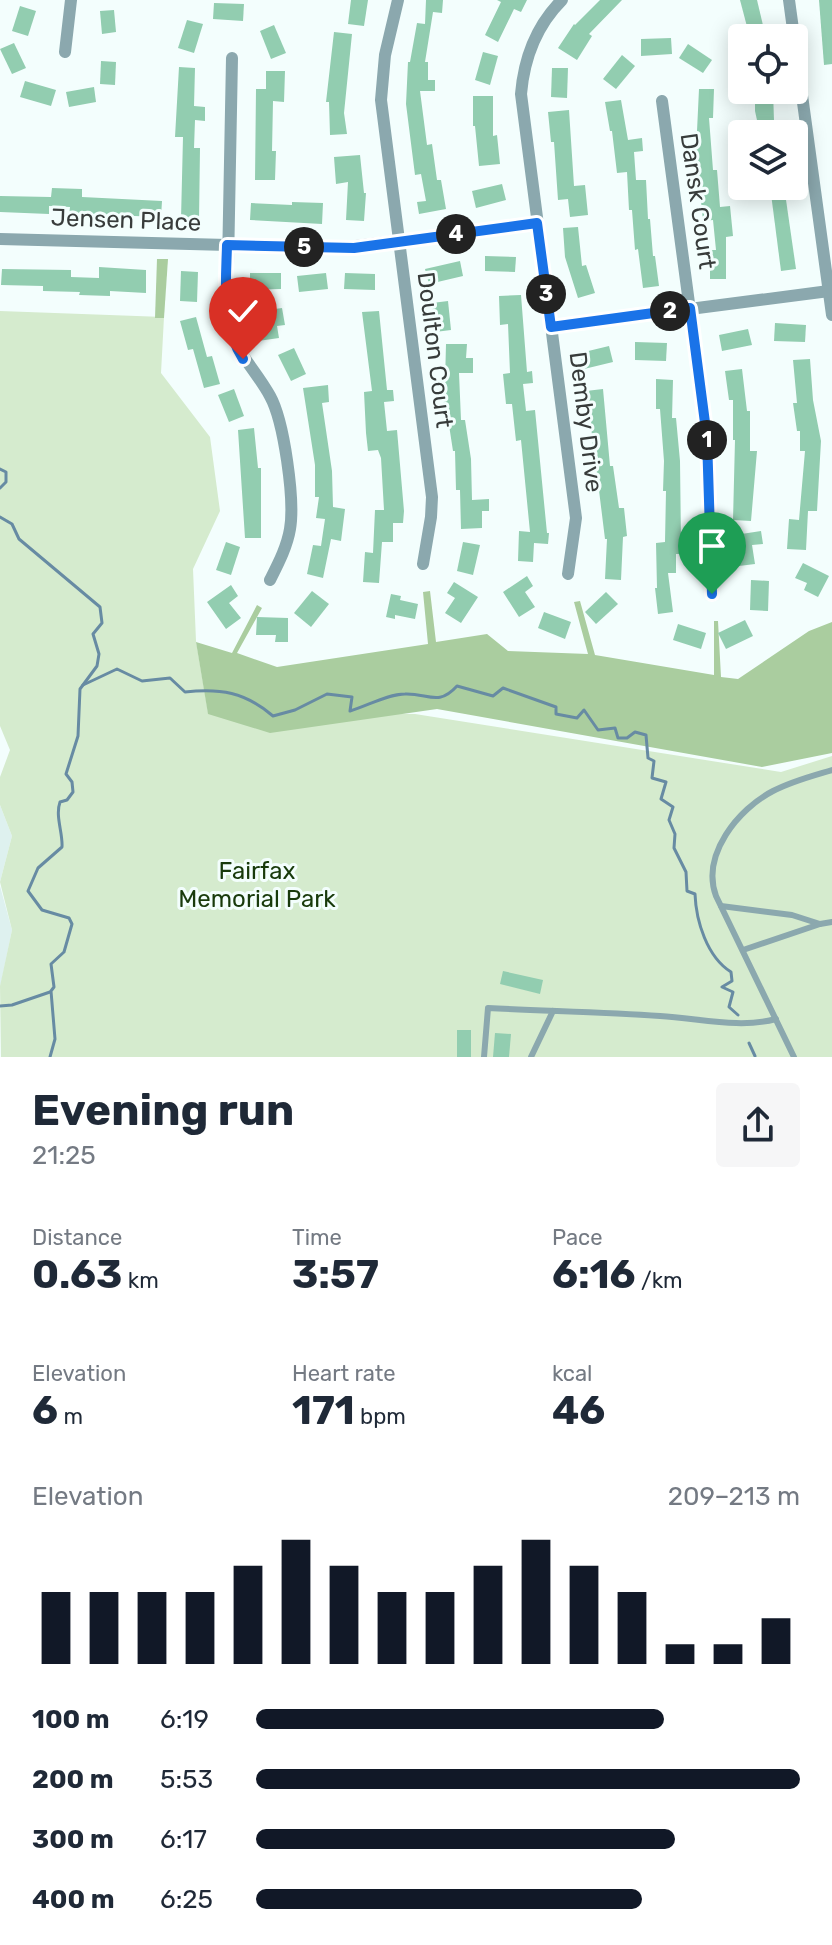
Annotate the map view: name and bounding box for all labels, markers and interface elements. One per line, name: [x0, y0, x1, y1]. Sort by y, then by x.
map controls: [728, 24, 808, 200]
button: locate: [728, 24, 808, 104]
button: layers: [728, 120, 808, 200]
street label: Dansk Court: [675, 131, 721, 271]
street label: Jensen Place: [50, 203, 202, 237]
pin: 4: [436, 214, 476, 254]
text: 4: [448, 220, 464, 247]
pin: 5: [284, 227, 324, 267]
text: 5: [297, 233, 311, 260]
street label: Doulton Court: [412, 270, 458, 430]
pin: 3: [526, 274, 566, 314]
pin: [209, 277, 277, 359]
text: 3: [539, 280, 553, 307]
icon: check: [221, 289, 265, 333]
pin: 2: [650, 291, 690, 331]
text: 2: [663, 297, 677, 324]
street label: Demby Drive: [563, 350, 609, 494]
pin: 1: [687, 420, 727, 460]
text: 1: [702, 426, 712, 453]
pin: [678, 512, 746, 594]
icon: arrive: [690, 524, 734, 568]
park label: Fairfax Memorial Park: [178, 857, 336, 913]
button: share: [716, 1083, 800, 1167]
text: Evening run: [32, 1084, 294, 1136]
text: 21:25: [32, 1140, 96, 1171]
text: Distance: [32, 1224, 122, 1251]
text: Time: [292, 1224, 342, 1251]
text: Pace: [552, 1224, 603, 1251]
text: 0.63: [32, 1251, 122, 1298]
text: 3:57: [292, 1251, 379, 1298]
text: 6:16: [552, 1251, 636, 1298]
text: km: [122, 1267, 159, 1294]
text: /km: [636, 1267, 683, 1294]
text: Elevation: [32, 1360, 126, 1387]
text: Heart rate: [292, 1360, 396, 1387]
text: kcal: [552, 1360, 592, 1387]
text: 6: [32, 1387, 58, 1434]
text: 171: [292, 1387, 355, 1434]
text: 46: [552, 1387, 605, 1434]
text: m: [58, 1403, 83, 1430]
text: bpm: [355, 1403, 406, 1430]
text: Elevation: [32, 1481, 143, 1512]
text: 209–213 m: [668, 1481, 800, 1512]
text: 100 m: [32, 1704, 110, 1735]
text: 6:19: [160, 1704, 209, 1735]
text: 200 m: [32, 1764, 114, 1795]
text: 5:53: [160, 1764, 213, 1795]
text: 300 m: [32, 1824, 114, 1855]
text: 6:17: [160, 1824, 207, 1855]
text: 400 m: [32, 1884, 114, 1915]
text: 6:25: [160, 1884, 213, 1915]

